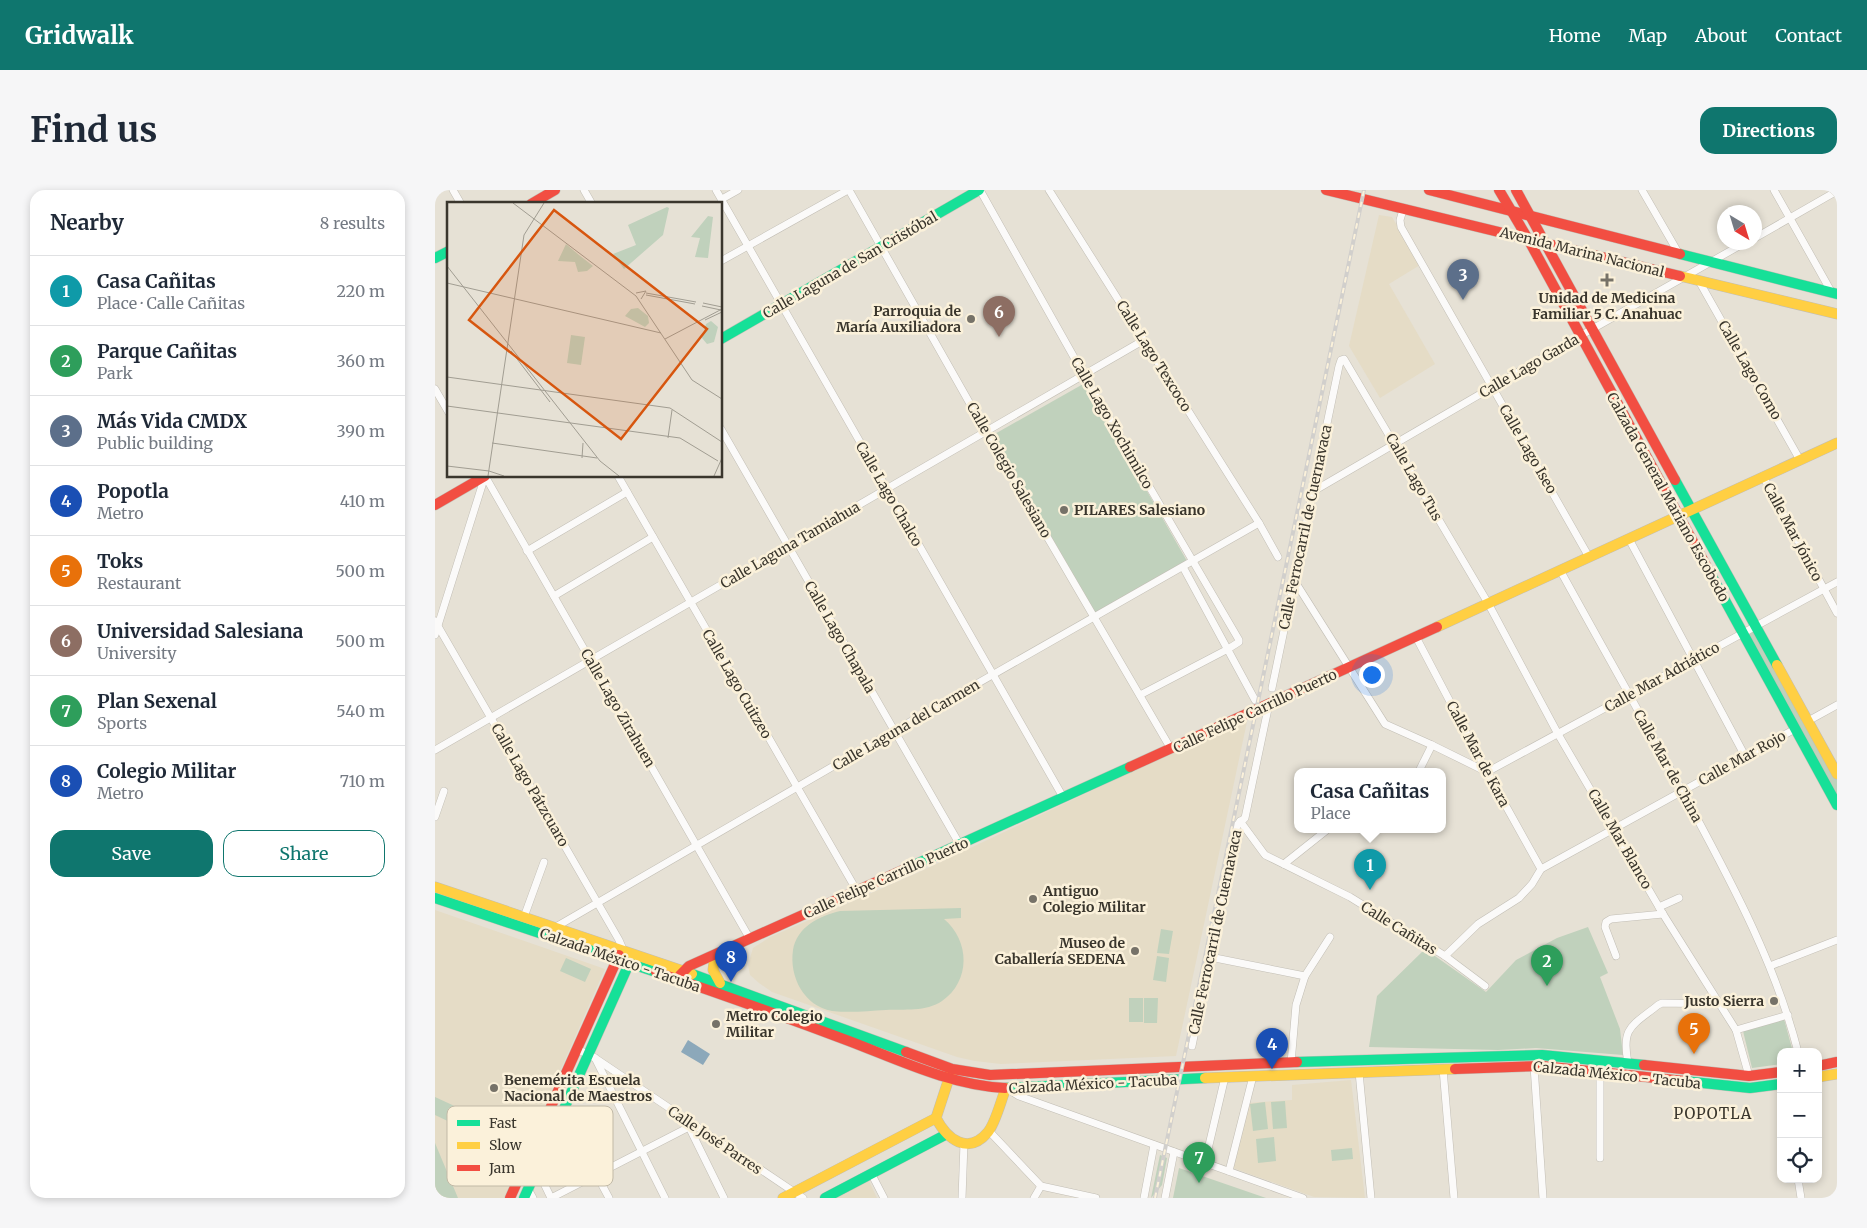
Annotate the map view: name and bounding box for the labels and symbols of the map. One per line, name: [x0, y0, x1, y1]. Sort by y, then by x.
inset map: [447, 202, 723, 478]
north arrow: [1717, 205, 1762, 250]
street label: Calle Laguna de San Cristóbal: [760, 207, 941, 322]
street label: Avenida Marina Nacional: [1497, 223, 1667, 281]
pin: 3: [1447, 259, 1479, 300]
marker: Unidad de Medicina Familiar 5 C. Anahuac: [1600, 273, 1614, 287]
place label: Unidad de Medicina Familiar 5 C. Anahuac: [1532, 289, 1682, 323]
pin: 6: [983, 296, 1015, 337]
street label: Calle Lago Texcoco: [1112, 297, 1196, 415]
place label: Parroquia de María Auxiliadora: [836, 302, 961, 336]
marker: Parroquia de María Auxiliadora: [965, 313, 977, 325]
street label: Calle Lago Como: [1714, 317, 1786, 423]
street label: Calle Lago Garda: [1476, 330, 1582, 402]
street label: Calle Lago Xochimilco: [1067, 354, 1157, 492]
street label: Calzada General Mariano Escobedo: [1603, 389, 1733, 605]
street label: Calle Colegio Salesiano: [963, 399, 1055, 541]
street label: Calle Lago Iseo: [1495, 401, 1561, 497]
street label: Calle Ferrocarril de Cuernavaca: [1274, 423, 1336, 631]
street label: Calle Lago Tus: [1382, 430, 1446, 524]
street label: Calle Lago Chalco: [852, 438, 926, 550]
street label: Calle Mar Jónico: [1759, 480, 1827, 584]
street label: Calle Laguna Tamiahua: [717, 497, 863, 592]
place label: PILARES Salesiano: [1074, 501, 1205, 519]
marker: PILARES Salesiano: [1058, 504, 1070, 516]
street label: Calle Lago Chapala: [801, 578, 880, 697]
street label: Calle Lago Cuitzeo: [698, 626, 776, 742]
street label: Calle Mar Adriático: [1601, 638, 1723, 716]
street label: Calle Lago Zirahuen: [577, 646, 659, 770]
your location: [1359, 662, 1385, 688]
street label: Calle Felipe Carrillo Puerto: [1170, 665, 1340, 757]
street label: Calle Laguna del Carmen: [829, 675, 983, 775]
street label: Calle Mar de Kara: [1442, 698, 1514, 811]
street label: Calle Mar de China: [1630, 707, 1707, 826]
street label: Calle Lago Pátzcuaro: [487, 720, 573, 850]
street label: Calle Mar Rojo: [1695, 727, 1789, 789]
street label: Calle Mar Blanco: [1584, 786, 1656, 892]
street label: Calle Ferrocarril de Cuernavaca: [1184, 828, 1246, 1036]
street label: Calle Felipe Carrillo Puerto: [801, 833, 971, 923]
pin: 1: [1354, 849, 1386, 890]
place label: Antiguo Colegio Militar: [1042, 882, 1146, 916]
marker: Antiguo Colegio Militar: [1027, 893, 1039, 905]
street label: Calle Cañitas: [1358, 897, 1441, 959]
street label: Calzada México - Tacuba: [537, 924, 703, 996]
place label: Museo de Caballería SEDENA: [995, 934, 1126, 968]
pin: 8: [715, 941, 747, 982]
marker: Museo de Caballería SEDENA: [1129, 945, 1141, 957]
pin: 2: [1531, 945, 1563, 986]
place label: Justo Sierra: [1684, 992, 1764, 1010]
marker: Justo Sierra: [1768, 995, 1780, 1007]
place label: Metro Colegio Militar: [726, 1007, 823, 1041]
pin: 5: [1678, 1013, 1710, 1054]
marker: Metro Colegio Militar: [710, 1018, 722, 1030]
pin: 4: [1256, 1028, 1288, 1069]
street label: Calzada México - Tacuba: [1532, 1057, 1702, 1093]
place label: Benemérita Escuela Nacional de Maestros: [504, 1071, 652, 1105]
street label: Calzada México - Tacuba: [1008, 1071, 1178, 1097]
marker: Benemérita Escuela Nacional de Maestros: [488, 1082, 500, 1094]
street label: Calle José Parres: [665, 1102, 766, 1178]
district label: POPOTLA: [1674, 1104, 1752, 1123]
legend: [447, 1106, 613, 1186]
text: Fast: [489, 1114, 517, 1132]
text: Slow: [489, 1136, 522, 1154]
pin: 7: [1183, 1142, 1215, 1183]
text: Jam: [488, 1159, 515, 1177]

